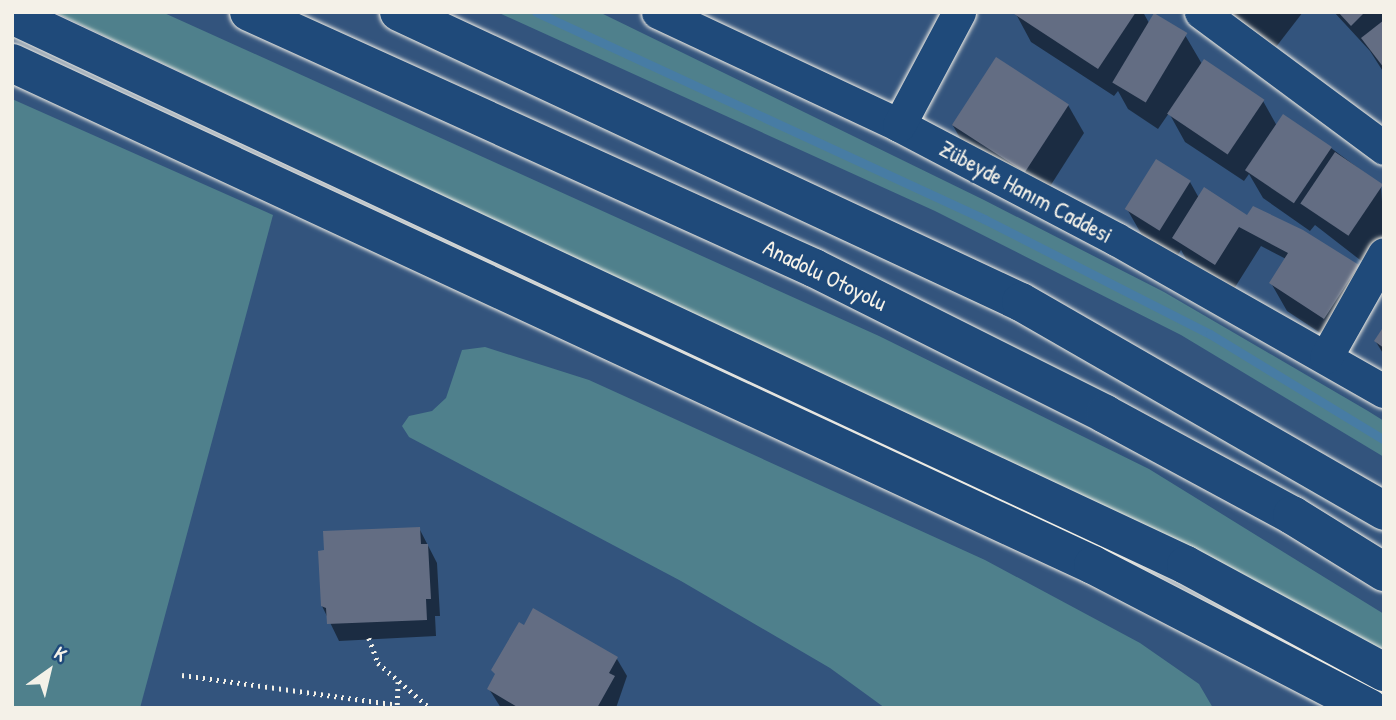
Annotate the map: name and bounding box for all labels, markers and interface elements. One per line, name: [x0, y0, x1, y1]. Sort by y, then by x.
street label: Zübeyde Hanım Caddesi: [935, 135, 1117, 249]
street label: Anadolu Otoyolu: [759, 233, 891, 317]
north arrow: [14, 636, 84, 706]
text: K: [49, 640, 72, 667]

